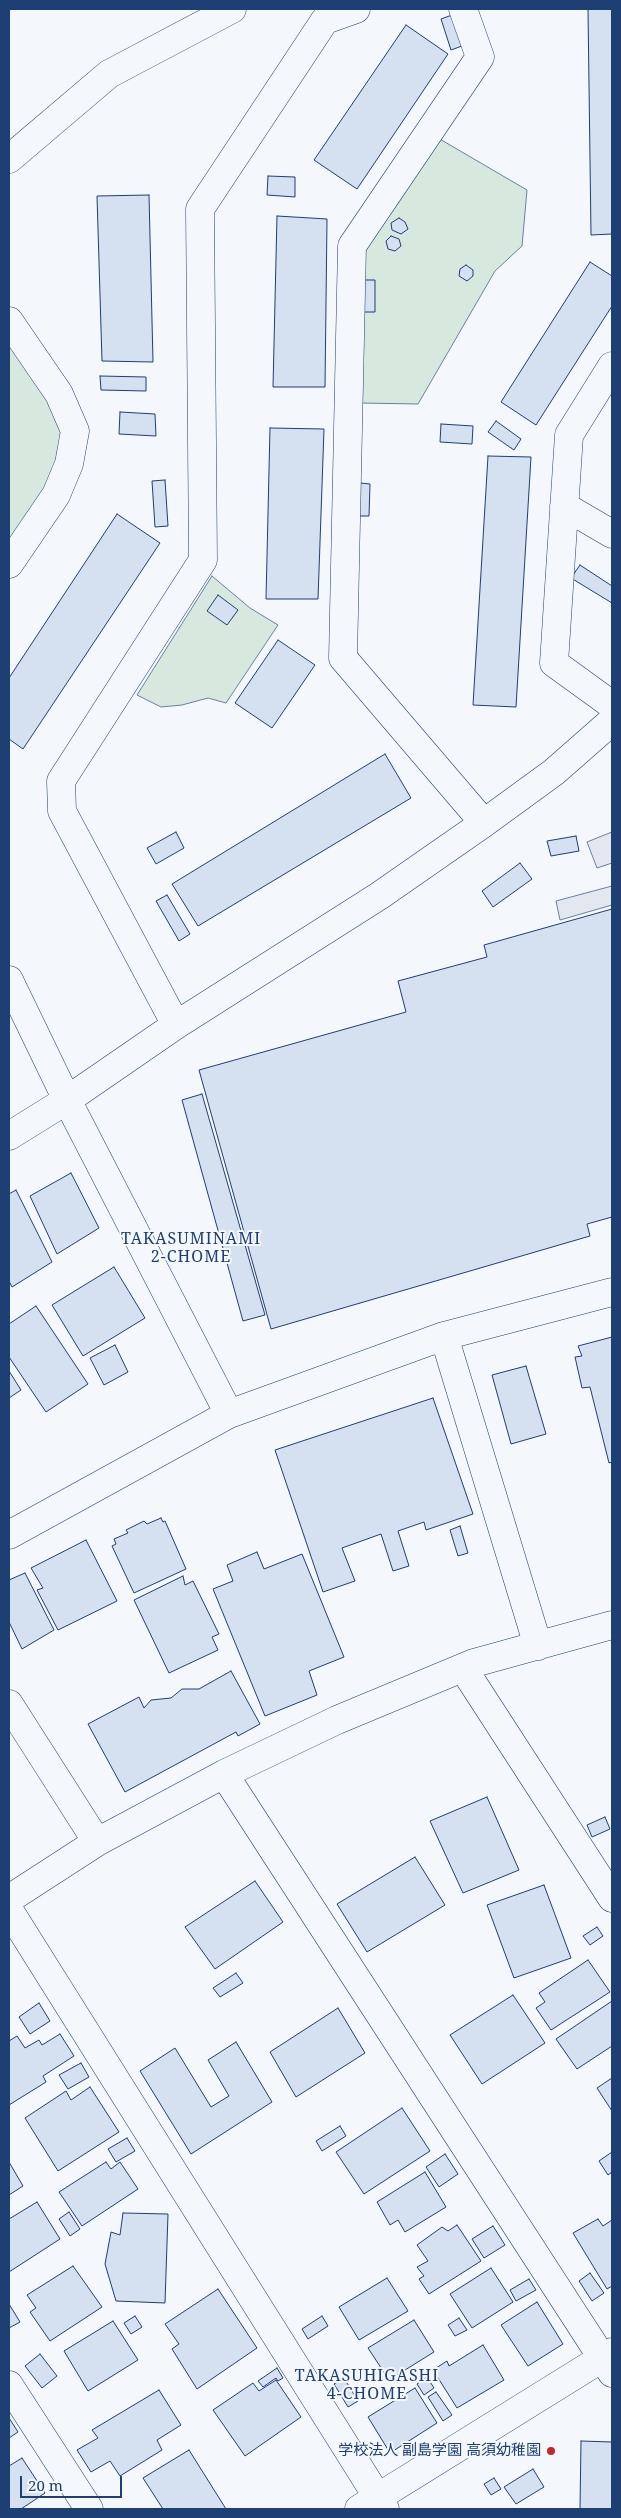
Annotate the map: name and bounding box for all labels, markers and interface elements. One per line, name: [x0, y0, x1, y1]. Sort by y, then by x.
district label: TAKASUMINAMI 2-CHOME: [119, 1229, 263, 1267]
district label: TAKASUHIGASHI 4-CHOME: [293, 2366, 441, 2404]
place label: 学校法人 副島学園 高須幼稚園: [338, 2442, 541, 2460]
marker: 学校法人 副島学園 高須幼稚園: [545, 2445, 557, 2457]
scale bar: [22, 2466, 125, 2498]
text: 20 m: [28, 2475, 63, 2495]

